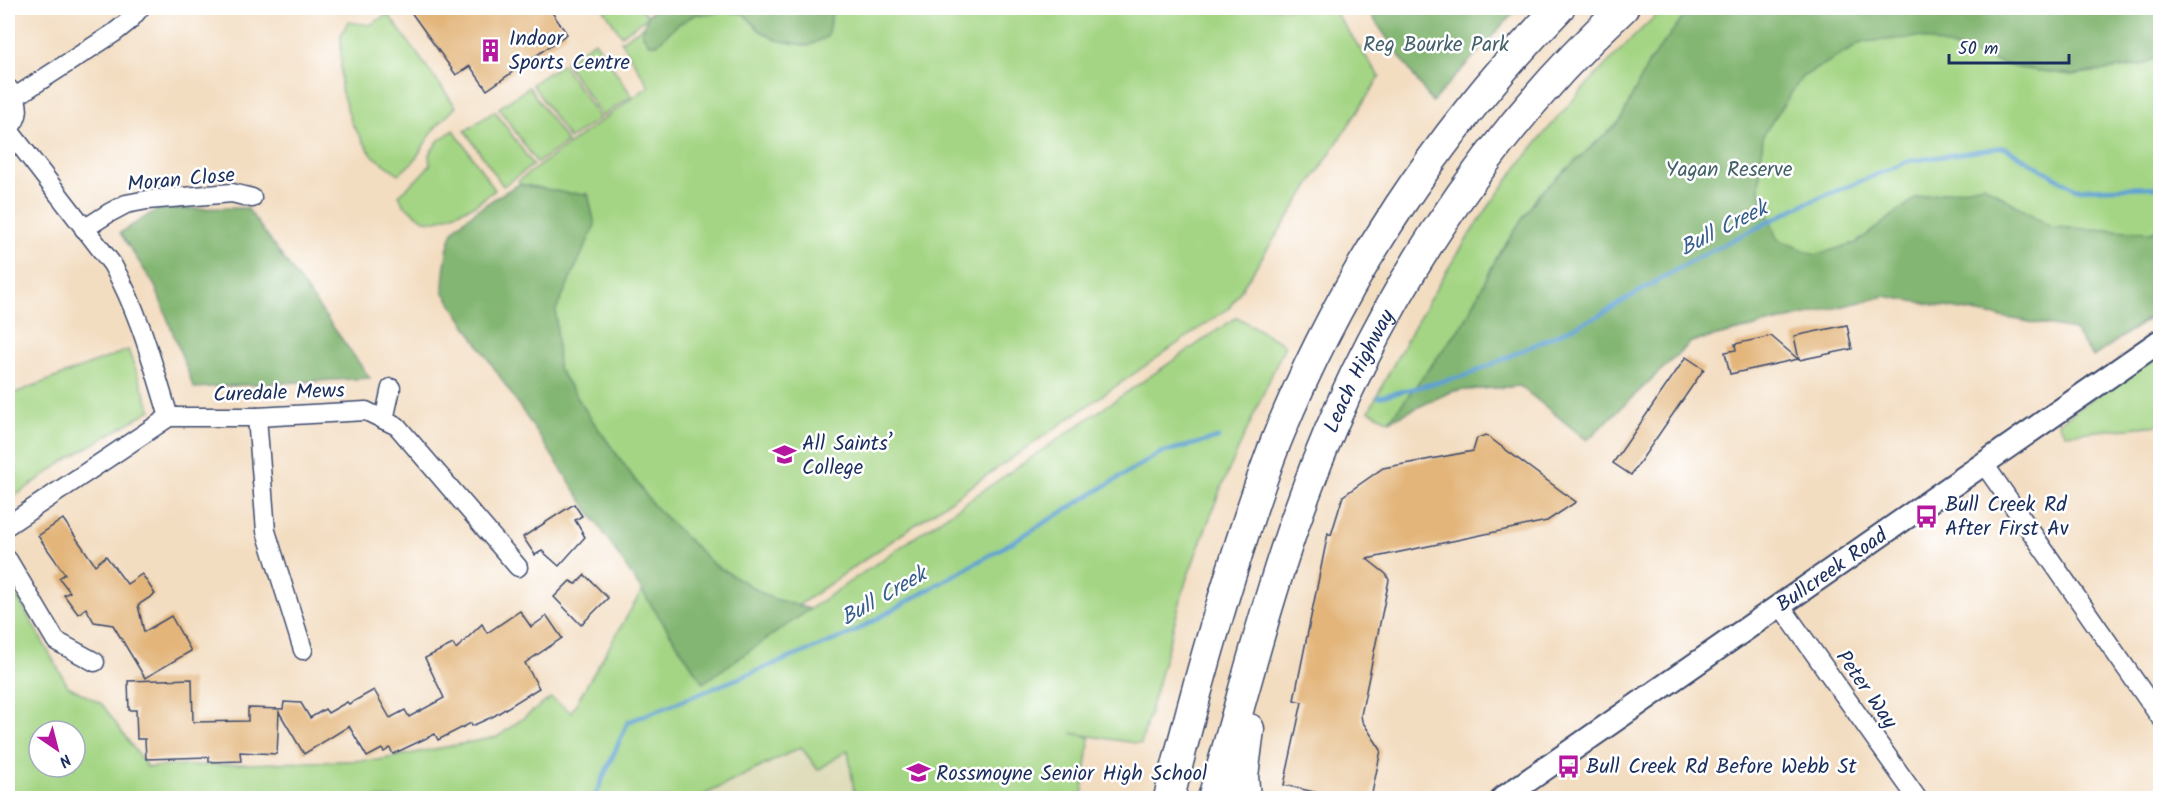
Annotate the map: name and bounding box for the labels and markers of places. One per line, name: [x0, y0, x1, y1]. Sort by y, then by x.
place label: Indoor Sports Centre: [509, 23, 630, 80]
building icon: Indoor Sports Centre: [478, 37, 504, 63]
place label: All Saints’ College: [802, 428, 894, 485]
school or university icon: All Saints’ College: [771, 442, 797, 468]
place label: Bull Creek Rd After First Av: [1945, 489, 2069, 546]
bus stop icon: Bull Creek Rd After First Av: [1914, 503, 1940, 529]
place label: Bull Creek Rd Before Webb St: [1586, 751, 1858, 784]
bus stop icon: Bull Creek Rd Before Webb St: [1555, 753, 1581, 779]
place label: Rossmoyne Senior High School: [936, 758, 1207, 791]
school or university icon: Rossmoyne Senior High School: [905, 760, 931, 786]

